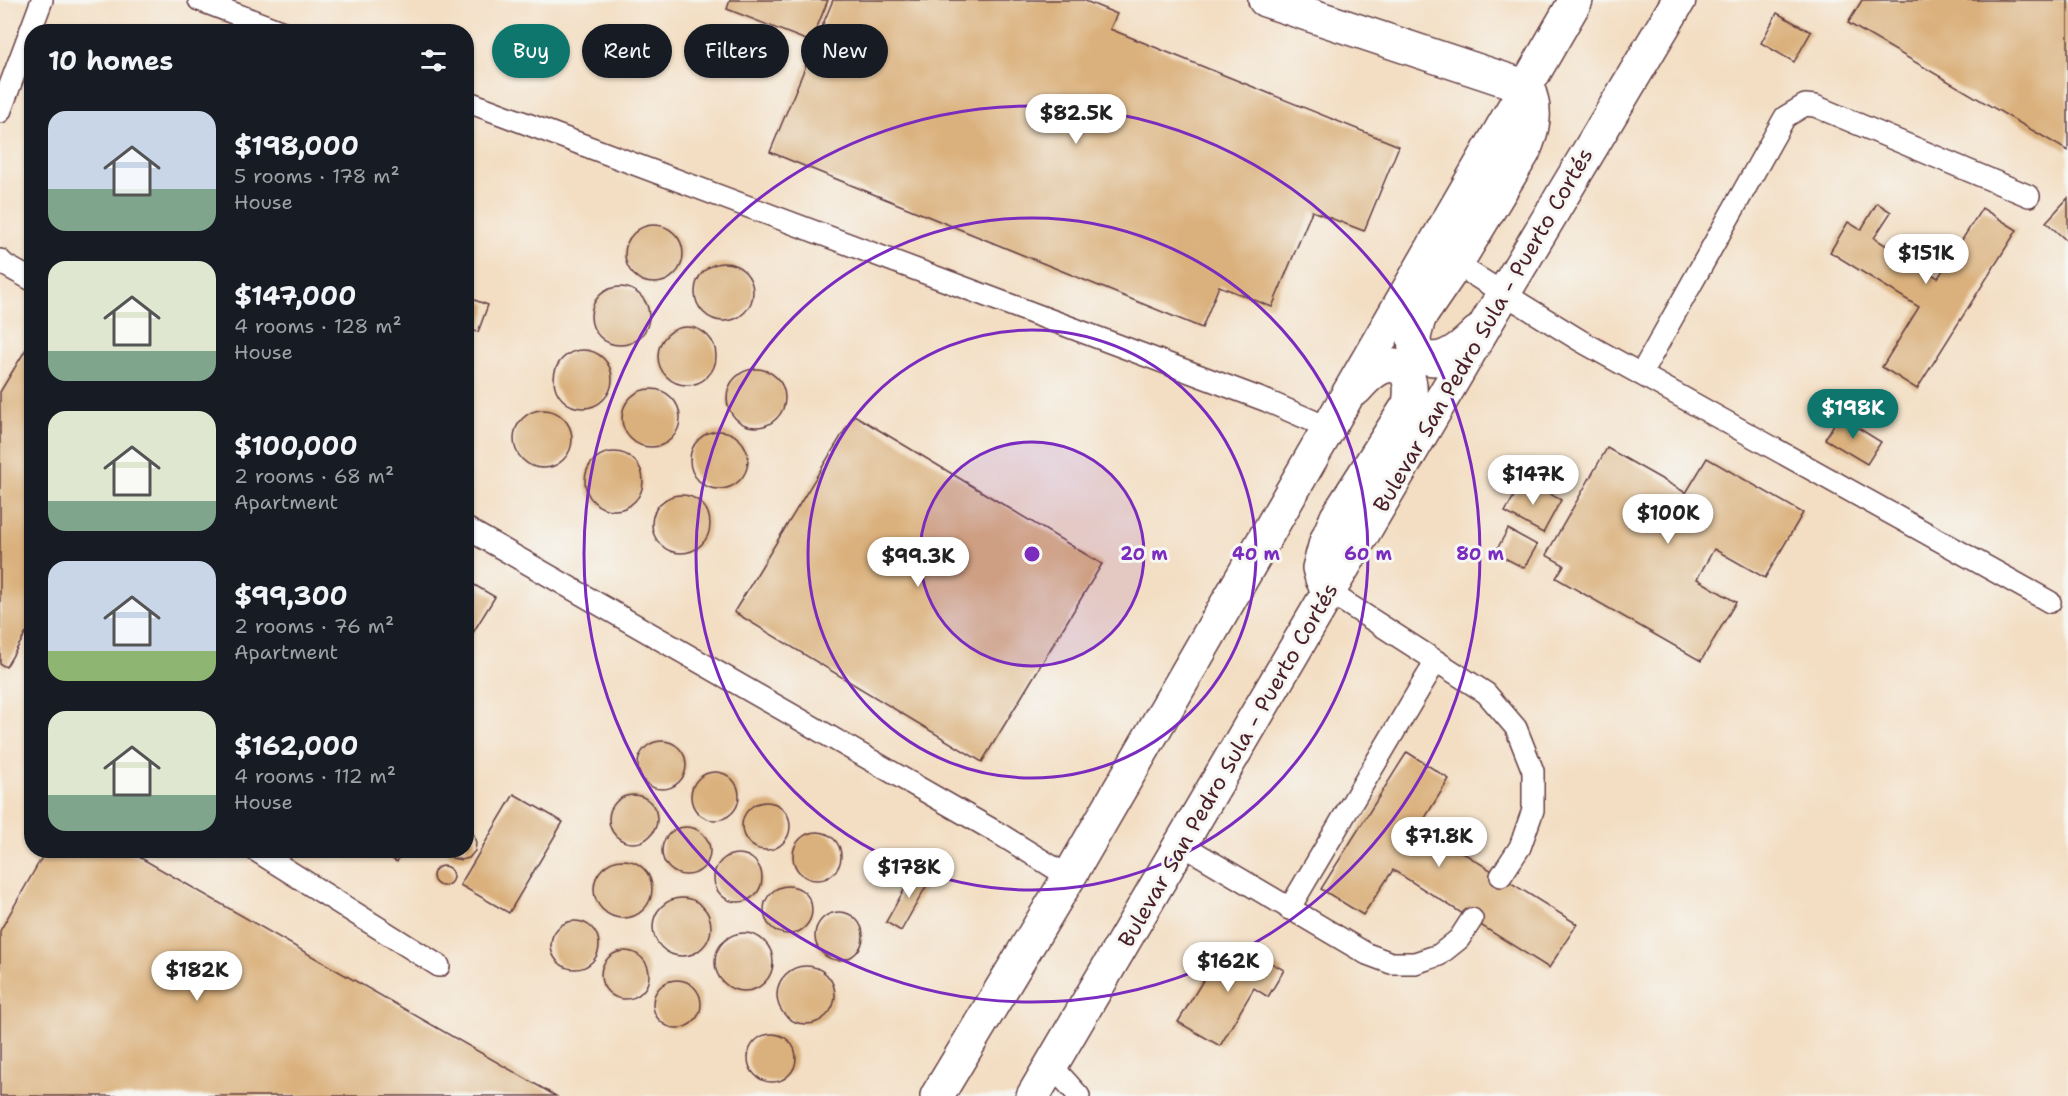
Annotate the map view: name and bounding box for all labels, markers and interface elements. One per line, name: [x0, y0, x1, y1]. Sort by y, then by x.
chip: Buy: [492, 24, 570, 78]
chip: Rent: [582, 24, 672, 78]
chip: Filters: [684, 24, 789, 78]
chip: New: [801, 24, 888, 78]
text: 10 homes: [48, 43, 173, 78]
icon: filters: [417, 44, 450, 77]
pin: $82.5K: [1027, 94, 1125, 145]
text: $82.5K: [1039, 100, 1113, 126]
text: $198,000: [234, 128, 359, 163]
icon: home: [96, 135, 168, 207]
street label: Bulevar San Pedro Sula - Puerto Cortés: [1366, 143, 1600, 517]
text: 5 rooms · 178 m²: [234, 163, 400, 189]
text: House: [234, 189, 293, 215]
pin: $151K: [1884, 234, 1968, 285]
text: $151K: [1898, 240, 1954, 266]
text: $147,000: [234, 278, 356, 313]
icon: home: [96, 285, 168, 357]
text: 4 rooms · 128 m²: [234, 313, 402, 339]
text: House: [234, 339, 293, 365]
pin: $198K: [1811, 389, 1895, 440]
text: $198K: [1821, 395, 1885, 421]
text: $100,000: [234, 428, 358, 463]
icon: home: [96, 435, 168, 507]
pin: $147K: [1491, 455, 1575, 506]
text: $147K: [1502, 461, 1564, 487]
text: 2 rooms · 68 m²: [234, 463, 394, 489]
text: Apartment: [234, 489, 338, 515]
pin: $100K: [1626, 494, 1710, 545]
text: $100K: [1636, 500, 1700, 526]
pin: $99.3K: [869, 537, 967, 588]
text: 20 m: [1120, 542, 1168, 566]
text: 40 m: [1232, 542, 1280, 566]
text: 60 m: [1344, 542, 1392, 566]
text: 80 m: [1456, 542, 1504, 566]
text: $99.3K: [881, 543, 955, 569]
centre of rings: [1022, 544, 1042, 564]
text: $99,300: [234, 578, 348, 613]
street label: Bulevar San Pedro Sula - Puerto Cortés: [1111, 578, 1345, 952]
icon: home: [96, 585, 168, 657]
text: 2 rooms · 76 m²: [234, 613, 394, 639]
text: Apartment: [234, 639, 338, 665]
text: $162,000: [234, 728, 358, 763]
icon: home: [96, 735, 168, 807]
text: 4 rooms · 112 m²: [234, 763, 396, 789]
text: House: [234, 789, 293, 815]
pin: $71.8K: [1390, 817, 1488, 868]
text: $71.8K: [1405, 823, 1473, 849]
pin: $178K: [867, 848, 951, 899]
text: $178K: [877, 854, 941, 880]
pin: $162K: [1186, 942, 1270, 993]
text: $162K: [1197, 948, 1259, 974]
pin: $182K: [155, 951, 239, 1002]
text: $182K: [165, 957, 229, 983]

